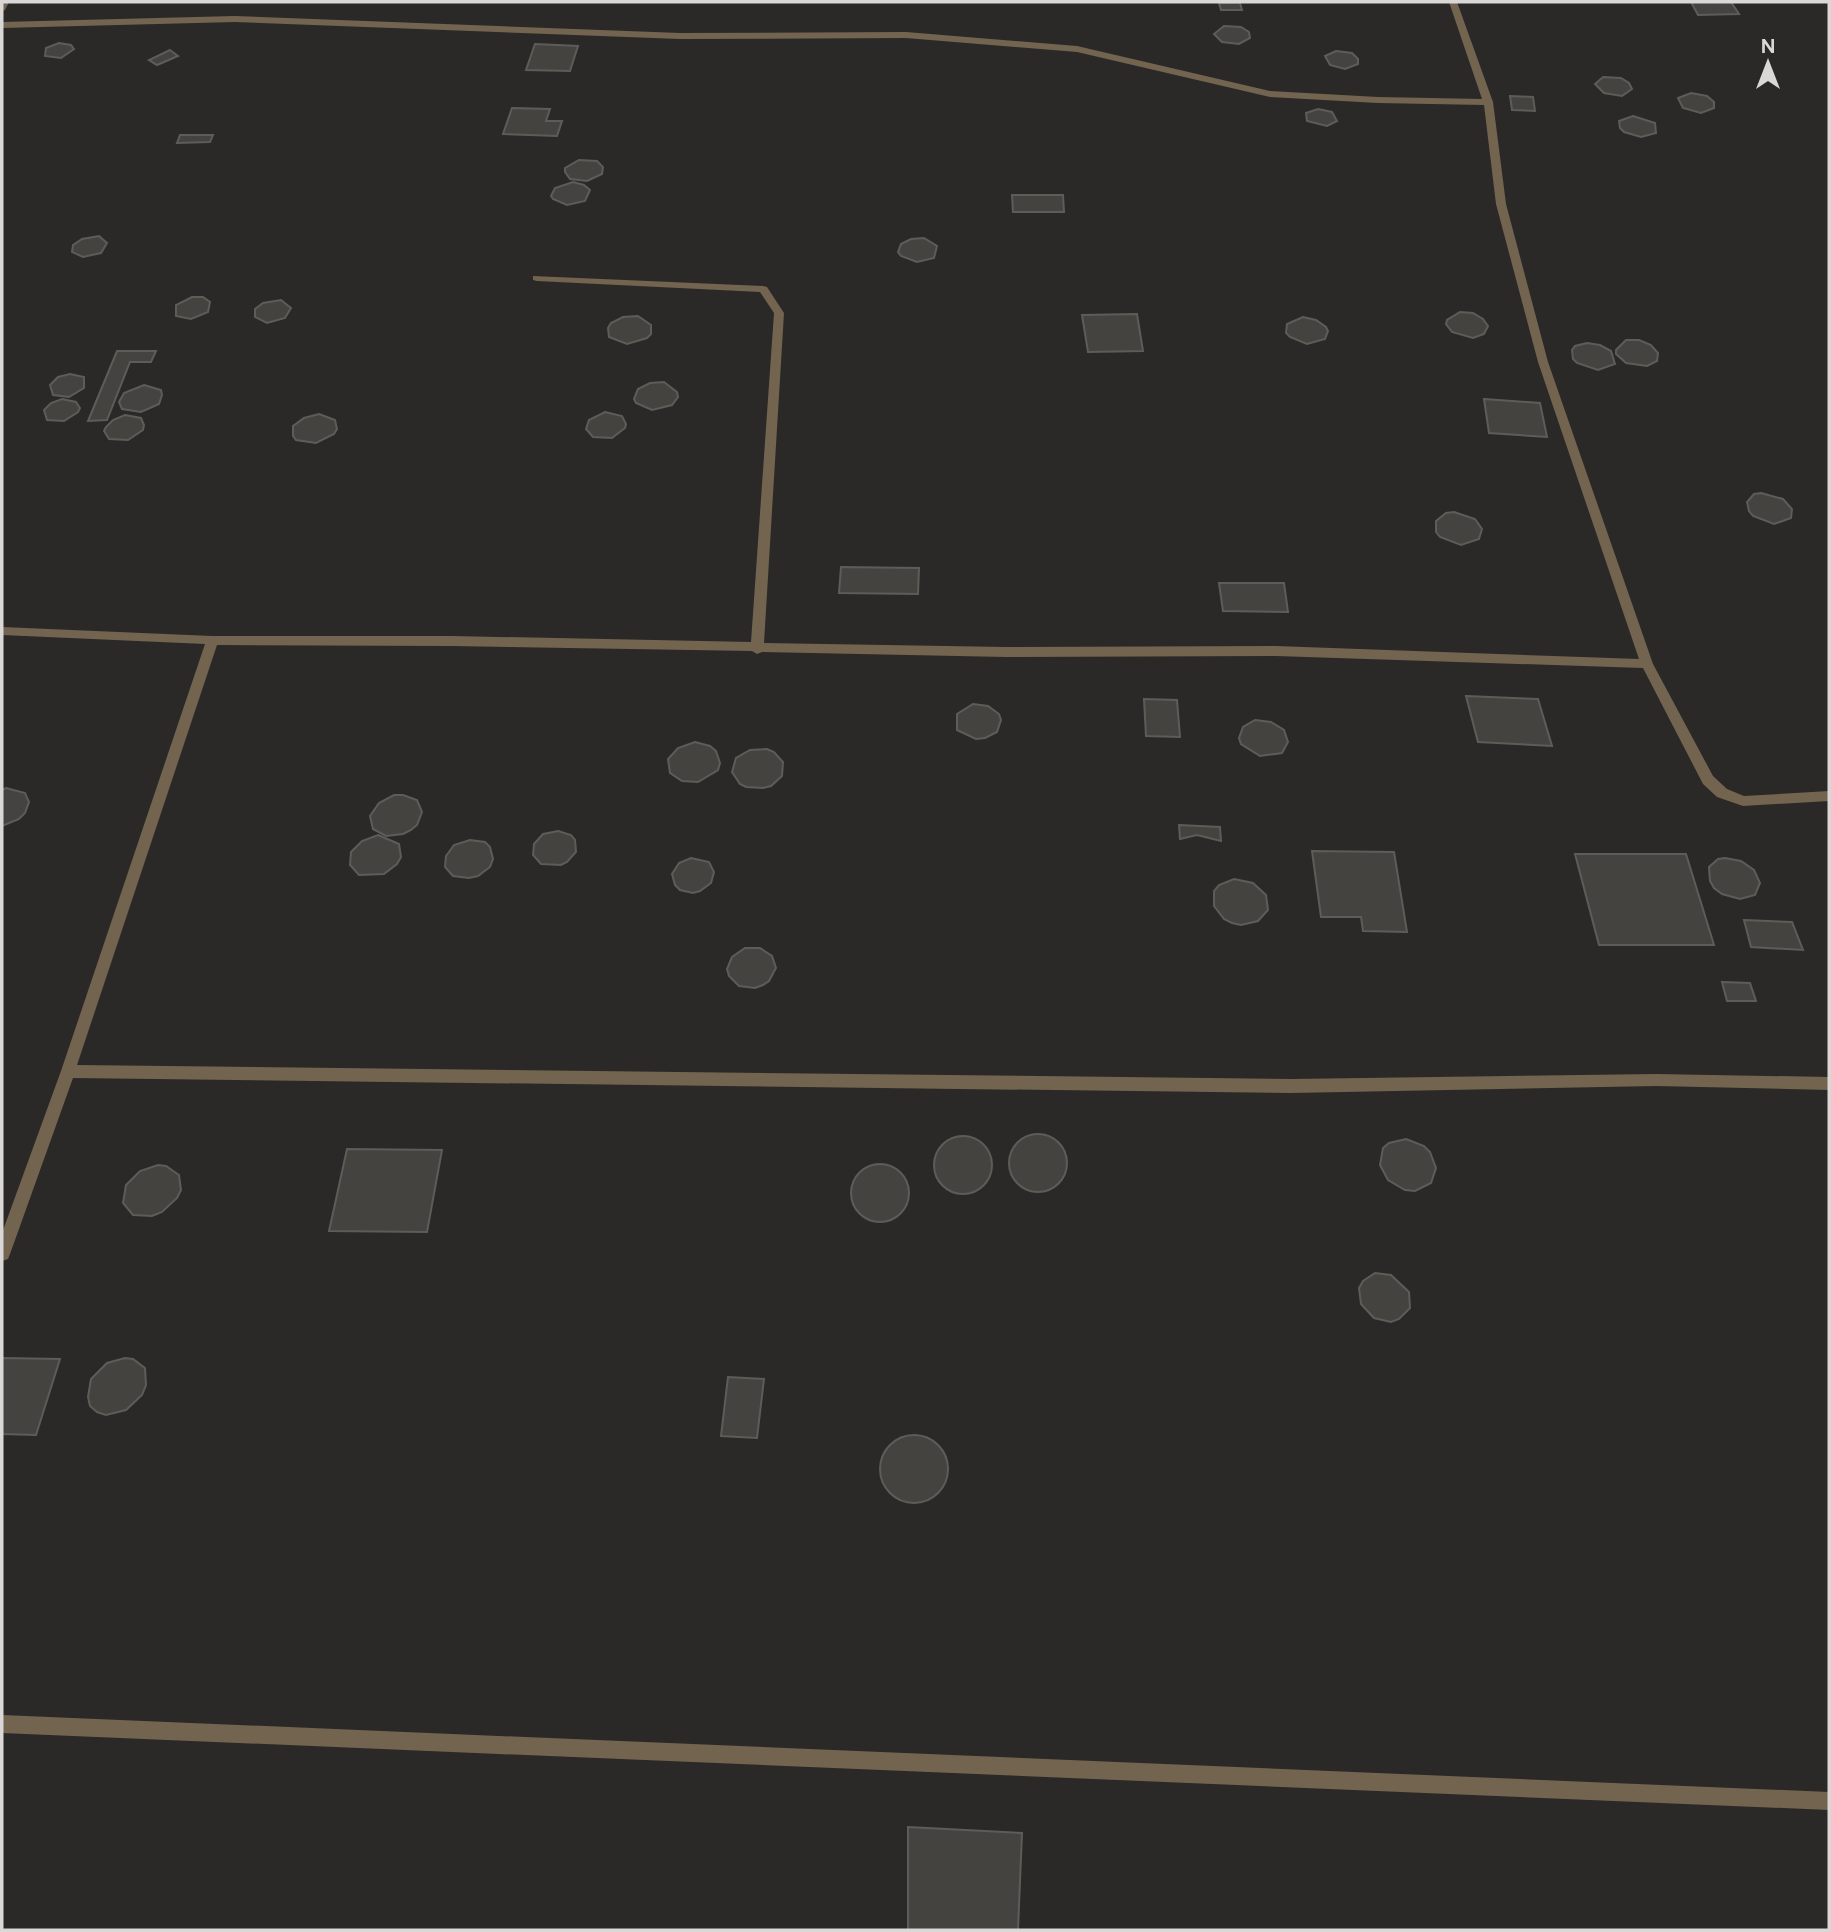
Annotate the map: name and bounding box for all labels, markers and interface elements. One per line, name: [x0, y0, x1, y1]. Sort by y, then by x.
north arrow: [1733, 28, 1803, 98]
text: N: [1761, 35, 1775, 58]

